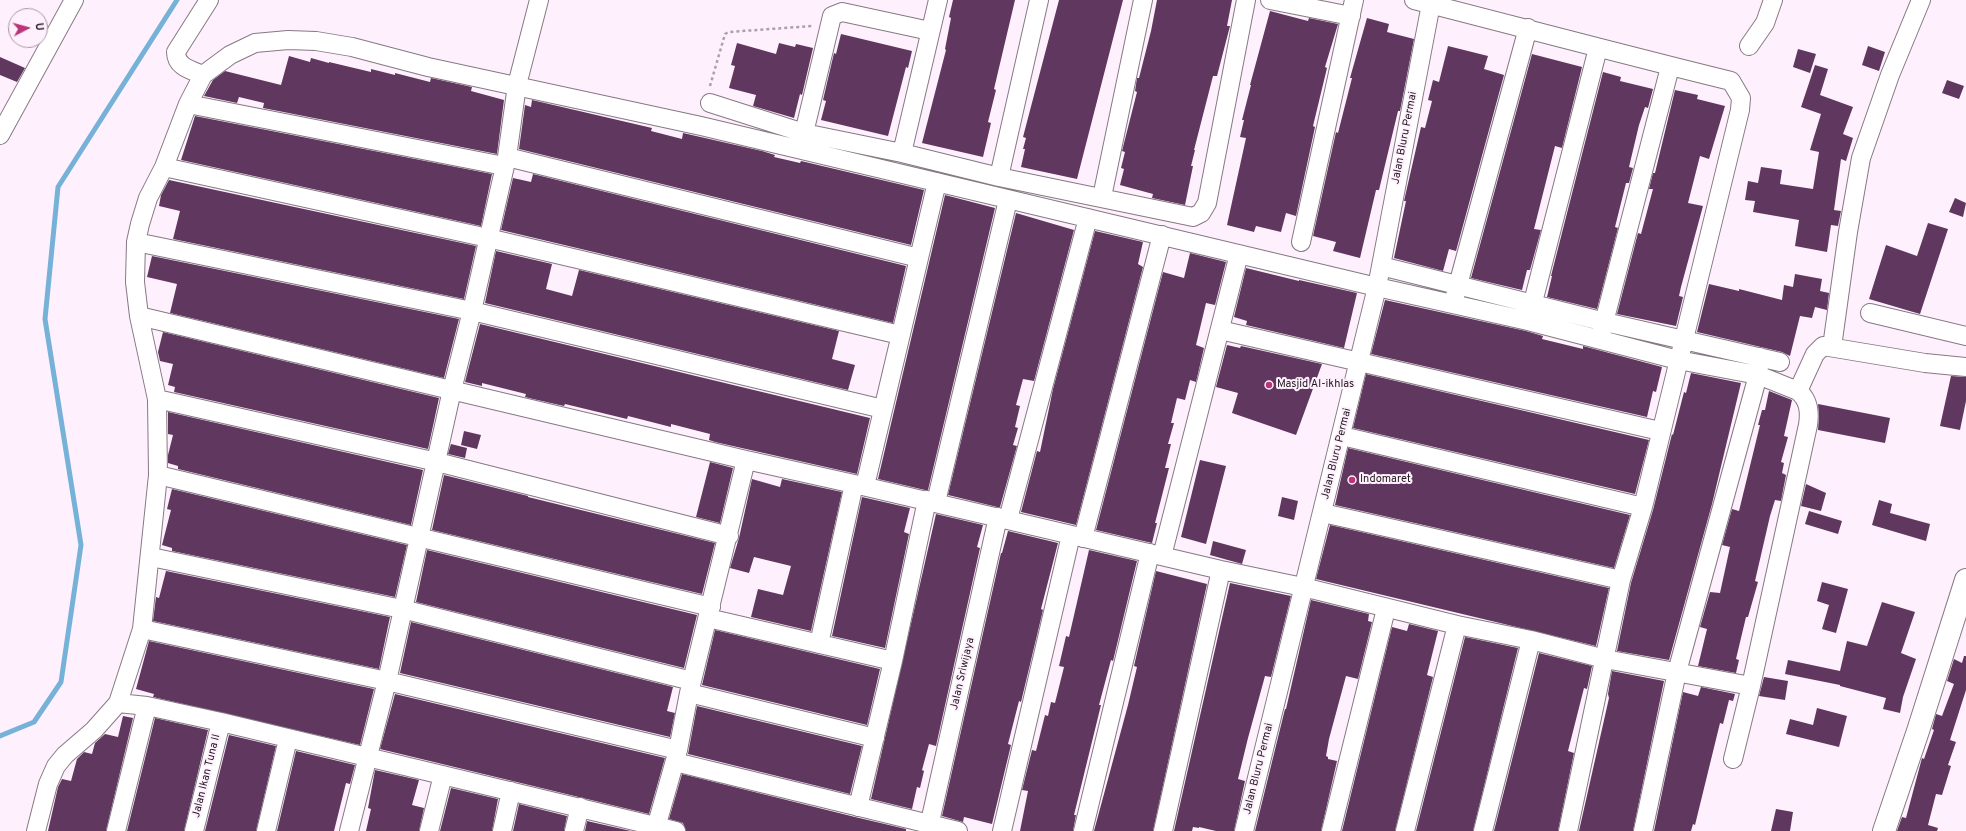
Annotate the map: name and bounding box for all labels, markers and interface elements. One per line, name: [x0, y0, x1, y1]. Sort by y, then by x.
north arrow: [8, 8, 48, 48]
text: U: [32, 22, 46, 31]
street label: Jalan Bluru Permai: [1390, 91, 1420, 185]
place label: Masjid Al-ikhlas: [1277, 378, 1354, 392]
marker: Masjid Al-ikhlas: [1264, 380, 1274, 390]
street label: Jalan Bluru Permai: [1319, 407, 1355, 501]
place label: Indomaret: [1360, 473, 1411, 487]
marker: Indomaret: [1347, 475, 1357, 485]
street label: Jalan Sriwijaya: [948, 637, 978, 711]
street label: Jalan Bluru Permai: [1241, 722, 1277, 816]
street label: Jalan Ikan Tuna II: [190, 733, 224, 819]

